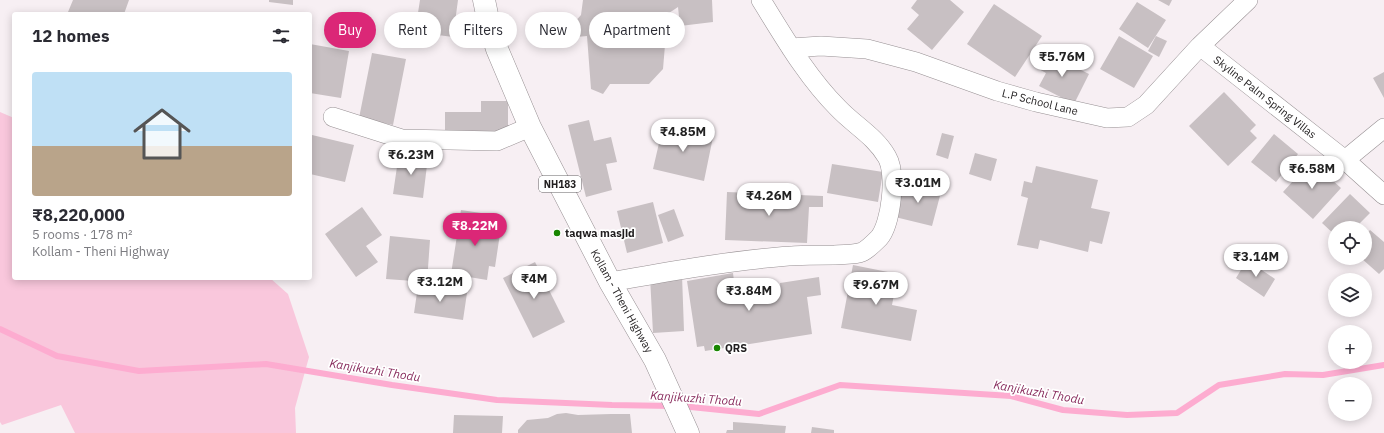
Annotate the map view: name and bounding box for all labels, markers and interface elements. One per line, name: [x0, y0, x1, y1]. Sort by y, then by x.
chip: Buy: [324, 12, 376, 48]
chip: Rent: [384, 12, 441, 48]
chip: Filters: [449, 12, 517, 48]
chip: New: [525, 12, 581, 48]
chip: Apartment: [589, 12, 685, 48]
text: 12 homes: [32, 25, 109, 47]
icon: filters: [270, 25, 292, 47]
pin: ₹5.76M: [1029, 44, 1095, 78]
text: ₹5.76M: [1039, 48, 1085, 65]
street label: Skyline Palm Spring Villas: [1211, 52, 1319, 142]
street label: L.P School Lane: [1001, 86, 1079, 118]
icon: home: [126, 98, 198, 170]
pin: ₹4.85M: [650, 119, 716, 153]
text: ₹4.85M: [660, 123, 706, 140]
pin: ₹6.23M: [378, 142, 444, 176]
text: ₹6.23M: [388, 146, 434, 163]
pin: ₹6.58M: [1279, 156, 1345, 190]
text: ₹6.58M: [1289, 160, 1335, 177]
pin: ₹3.01M: [885, 170, 951, 204]
text: ₹3.01M: [895, 174, 941, 191]
road number: NH183: [539, 176, 581, 192]
pin: ₹4.26M: [736, 183, 802, 217]
text: ₹4.26M: [746, 187, 792, 204]
text: ₹8,220,000: [32, 204, 125, 226]
pin: ₹8.22M: [442, 213, 508, 247]
text: ₹8.22M: [452, 217, 498, 234]
map controls: [1328, 221, 1372, 421]
button: locate: [1328, 221, 1372, 265]
text: 5 rooms · 178 m²: [32, 226, 133, 243]
place label: taqwa masjid: [565, 226, 635, 240]
marker: taqwa masjid: [552, 228, 562, 238]
text: Kollam - Theni Highway: [32, 243, 169, 260]
pin: ₹3.14M: [1223, 244, 1289, 278]
street label: Kollam - Theni Highway: [588, 247, 657, 356]
text: ₹3.14M: [1233, 248, 1279, 265]
pin: ₹4M: [515, 266, 553, 300]
pin: ₹3.12M: [407, 269, 473, 303]
text: ₹4M: [521, 270, 547, 287]
pin: ₹9.67M: [843, 272, 909, 306]
text: ₹3.12M: [417, 273, 463, 290]
button: layers: [1328, 273, 1372, 317]
text: ₹9.67M: [853, 276, 899, 293]
pin: ₹3.84M: [716, 278, 782, 312]
text: ₹3.84M: [726, 282, 772, 299]
button: +: [1328, 325, 1372, 369]
place label: QRS: [725, 341, 747, 355]
marker: QRS: [712, 343, 722, 353]
water label: Kanjikuzhi Thodu: [328, 355, 422, 385]
water label: Kanjikuzhi Thodu: [992, 377, 1086, 407]
button: −: [1328, 377, 1372, 421]
water label: Kanjikuzhi Thodu: [650, 387, 743, 409]

